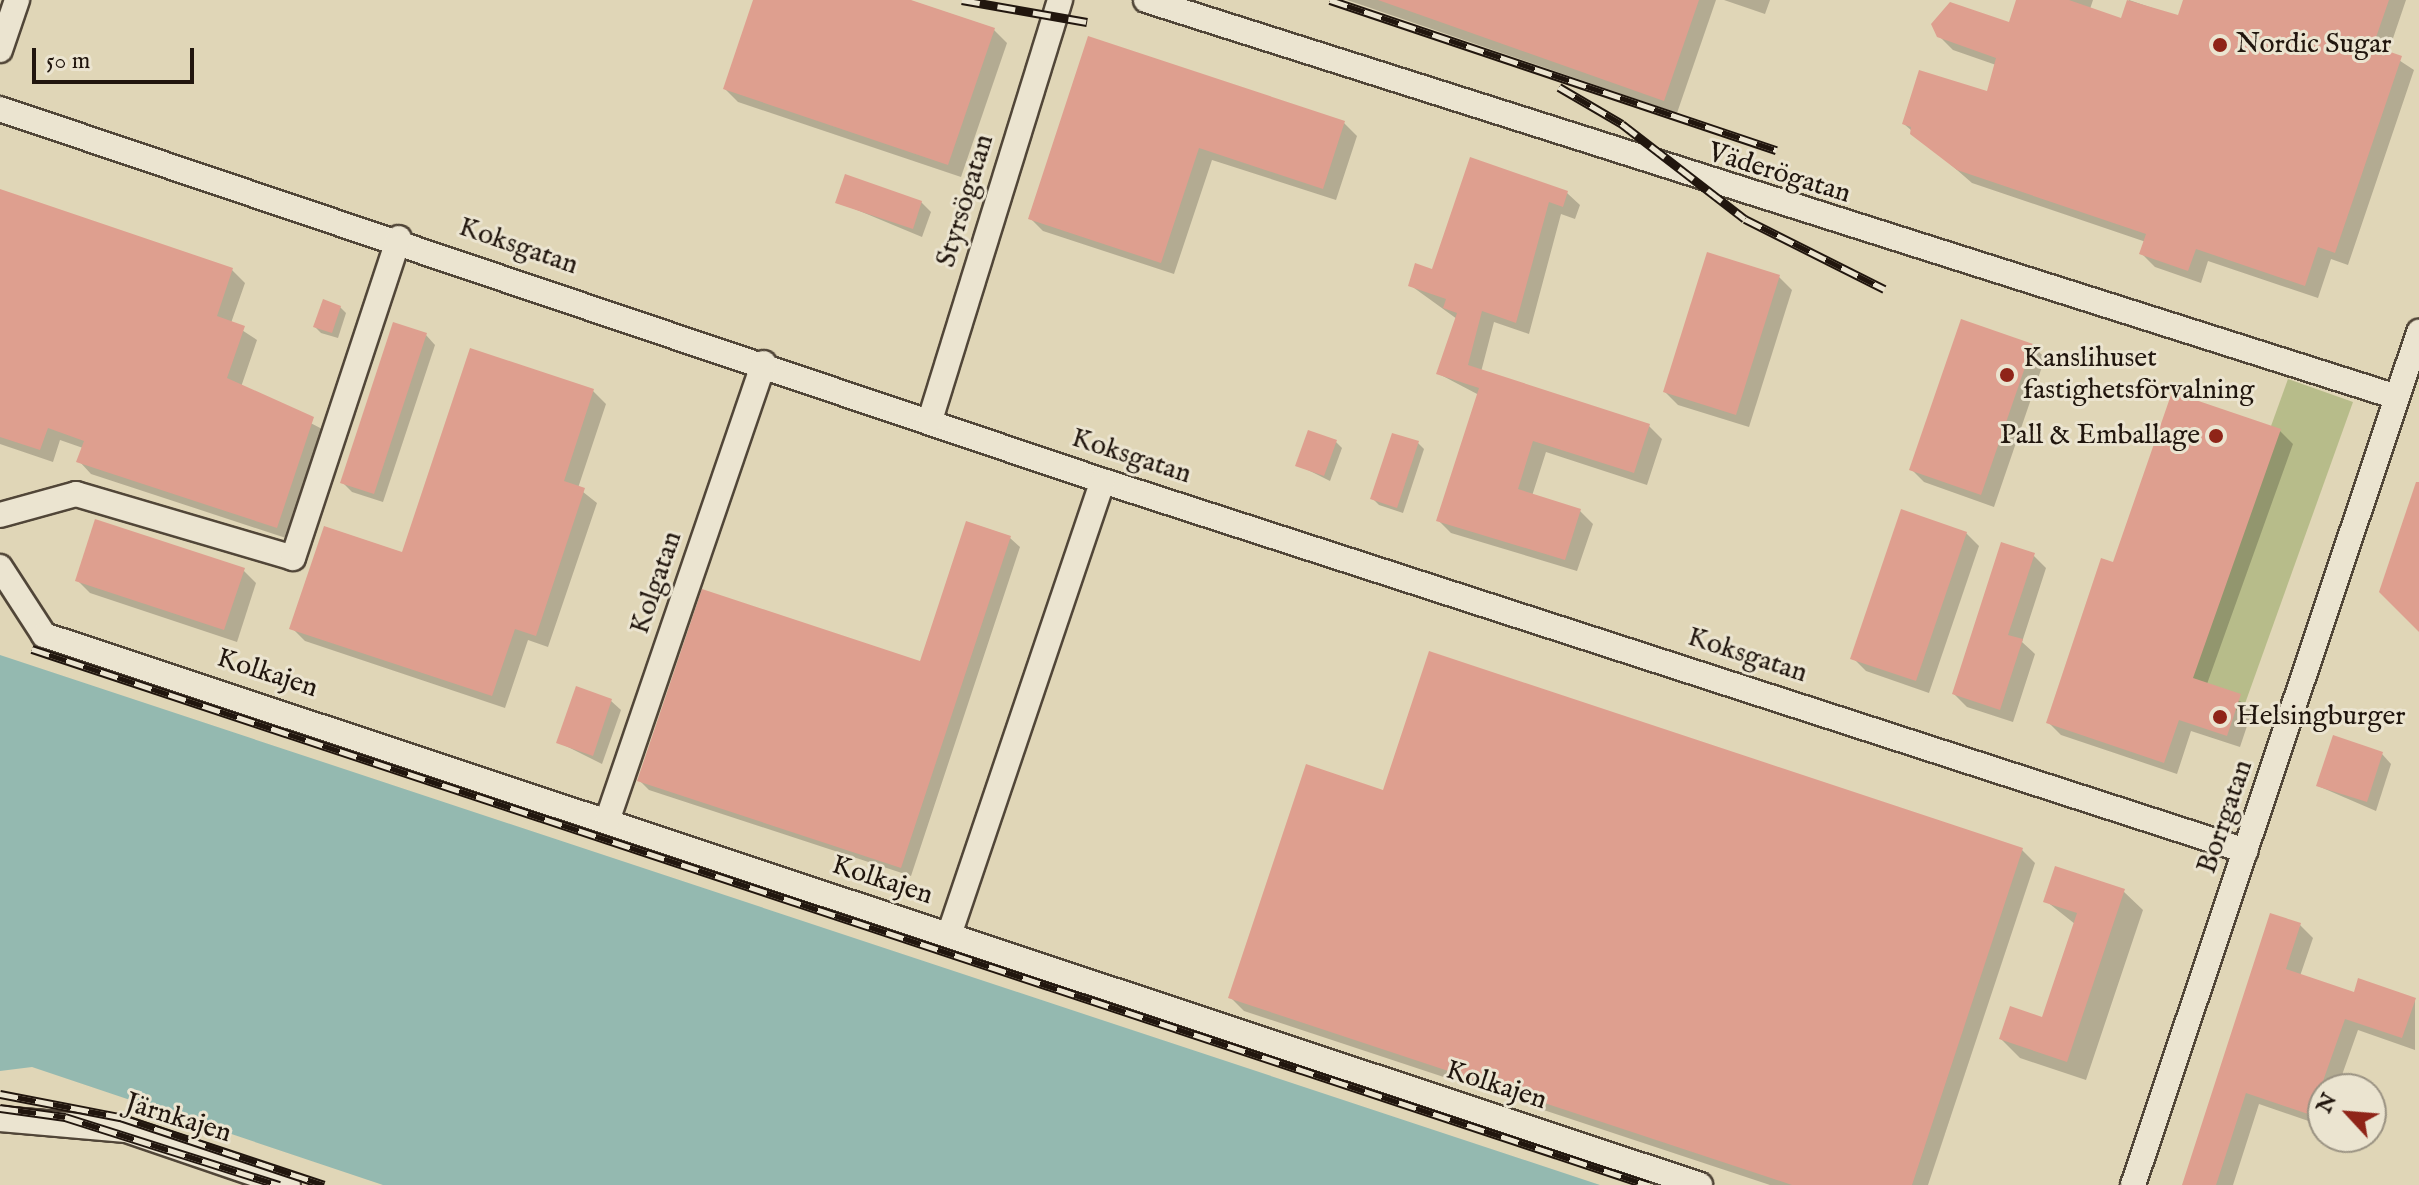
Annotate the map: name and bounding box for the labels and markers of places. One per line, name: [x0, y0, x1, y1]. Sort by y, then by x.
place label: Nordic Sugar: [2236, 28, 2392, 62]
marker: Nordic Sugar: [2211, 36, 2229, 54]
place label: Kanslihuset fastighetsförvalning: [2023, 342, 2254, 408]
marker: Kanslihuset fastighetsförvalning: [1998, 366, 2016, 384]
place label: Pall & Emballage: [2000, 419, 2200, 453]
marker: Pall & Emballage: [2207, 427, 2225, 445]
place label: Helsingburger: [2236, 700, 2406, 734]
marker: Helsingburger: [2211, 708, 2229, 726]

